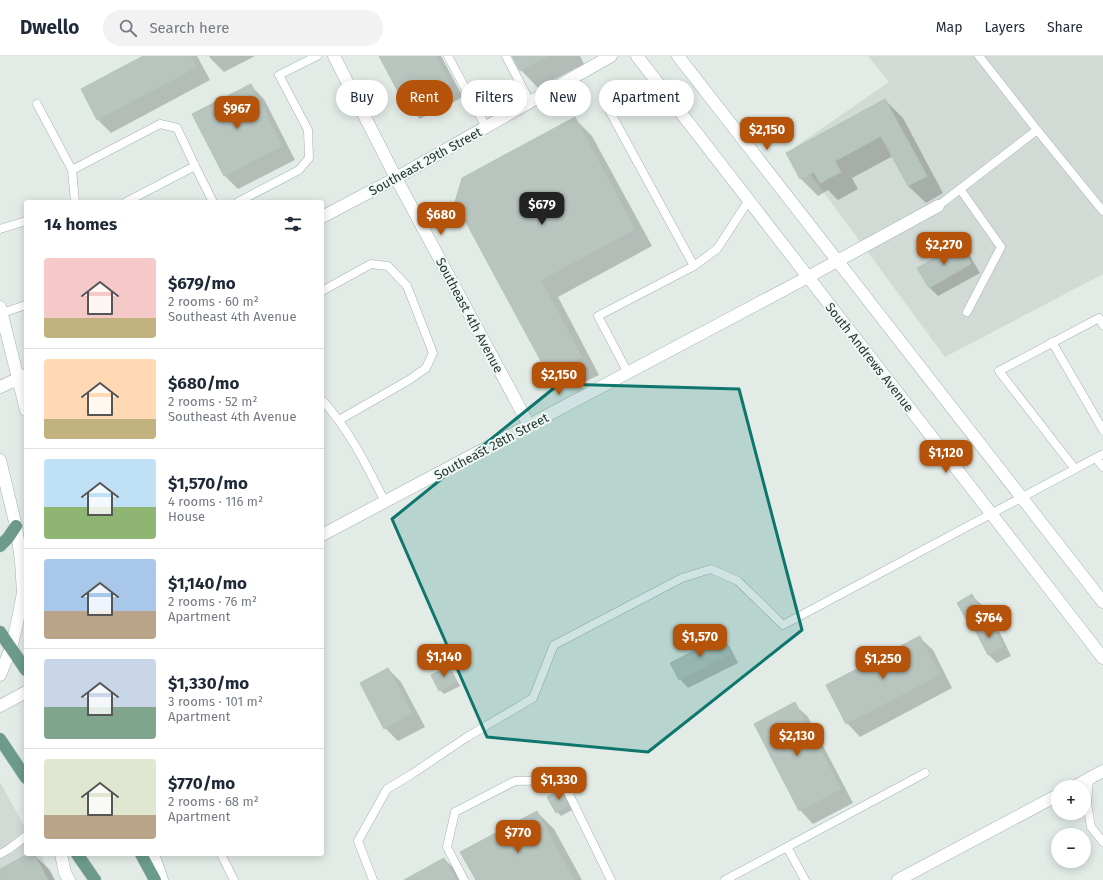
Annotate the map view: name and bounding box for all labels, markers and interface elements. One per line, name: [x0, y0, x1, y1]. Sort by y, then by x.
search box: [103, 10, 383, 46]
text: Dwello: [20, 16, 79, 39]
icon: search: [117, 17, 139, 39]
text: Search here: [149, 19, 230, 37]
text: Map: [936, 19, 962, 36]
text: Layers: [984, 19, 1025, 36]
text: Share: [1047, 19, 1083, 36]
chip: Buy: [336, 80, 388, 116]
chip: Rent: [396, 80, 453, 116]
chip: Filters: [461, 80, 527, 116]
chip: New: [535, 80, 591, 116]
chip: Apartment: [599, 80, 694, 116]
pin: $967: [213, 96, 261, 130]
text: $967: [223, 101, 251, 116]
pin: $2,150: [734, 117, 800, 151]
text: $2,150: [749, 122, 785, 137]
street label: Southeast 29th Street: [366, 124, 485, 199]
pin: $679: [518, 192, 566, 226]
text: $679: [528, 197, 556, 212]
pin: $680: [417, 202, 465, 236]
text: $680: [426, 207, 456, 222]
icon: filters: [282, 213, 304, 235]
text: 14 homes: [44, 214, 117, 235]
pin: $2,270: [911, 232, 977, 266]
text: $2,270: [926, 237, 963, 252]
street label: Southeast 4th Avenue: [433, 255, 506, 375]
text: $679/mo: [168, 273, 236, 294]
icon: home: [76, 274, 124, 322]
text: 2 rooms · 60 m²: [168, 294, 259, 309]
street label: South Andrews Avenue: [822, 300, 917, 415]
text: Southeast 4th Avenue: [168, 309, 296, 324]
pin: $2,150: [526, 362, 592, 396]
text: $2,150: [541, 367, 577, 382]
text: $680/mo: [168, 373, 239, 394]
icon: home: [76, 375, 124, 423]
text: 2 rooms · 52 m²: [168, 394, 257, 409]
text: Southeast 4th Avenue: [168, 409, 296, 424]
street label: Southeast 28th Street: [432, 410, 551, 483]
pin: $1,120: [913, 440, 979, 474]
text: $1,120: [929, 445, 963, 460]
text: $1,570/mo: [168, 473, 248, 494]
icon: home: [76, 475, 124, 523]
text: 4 rooms · 116 m²: [168, 494, 263, 509]
text: House: [168, 509, 205, 524]
text: $1,140/mo: [168, 573, 247, 594]
icon: home: [76, 575, 124, 623]
text: 2 rooms · 76 m²: [168, 594, 257, 609]
pin: $764: [965, 605, 1013, 639]
text: Apartment: [168, 609, 230, 624]
text: $764: [975, 610, 1003, 625]
pin: $1,570: [667, 624, 733, 658]
text: $1,570: [682, 629, 718, 644]
pin: $1,140: [411, 644, 477, 678]
pin: $1,250: [850, 646, 916, 680]
text: $1,140: [426, 649, 462, 664]
text: $1,250: [864, 651, 902, 666]
text: $1,330/mo: [168, 673, 249, 694]
icon: home: [76, 675, 124, 723]
text: 3 rooms · 101 m²: [168, 694, 263, 709]
text: Apartment: [168, 709, 230, 724]
pin: $2,130: [764, 723, 830, 757]
text: $2,130: [779, 728, 815, 743]
pin: $1,330: [526, 767, 592, 801]
text: $1,330: [540, 772, 578, 787]
text: $770/mo: [168, 773, 235, 794]
icon: home: [76, 775, 124, 823]
map controls: [1051, 780, 1091, 868]
button: +: [1051, 780, 1091, 820]
text: 2 rooms · 68 m²: [168, 794, 259, 809]
text: Apartment: [168, 809, 230, 824]
pin: $770: [494, 820, 542, 854]
text: $770: [505, 825, 531, 840]
button: −: [1051, 828, 1091, 868]

